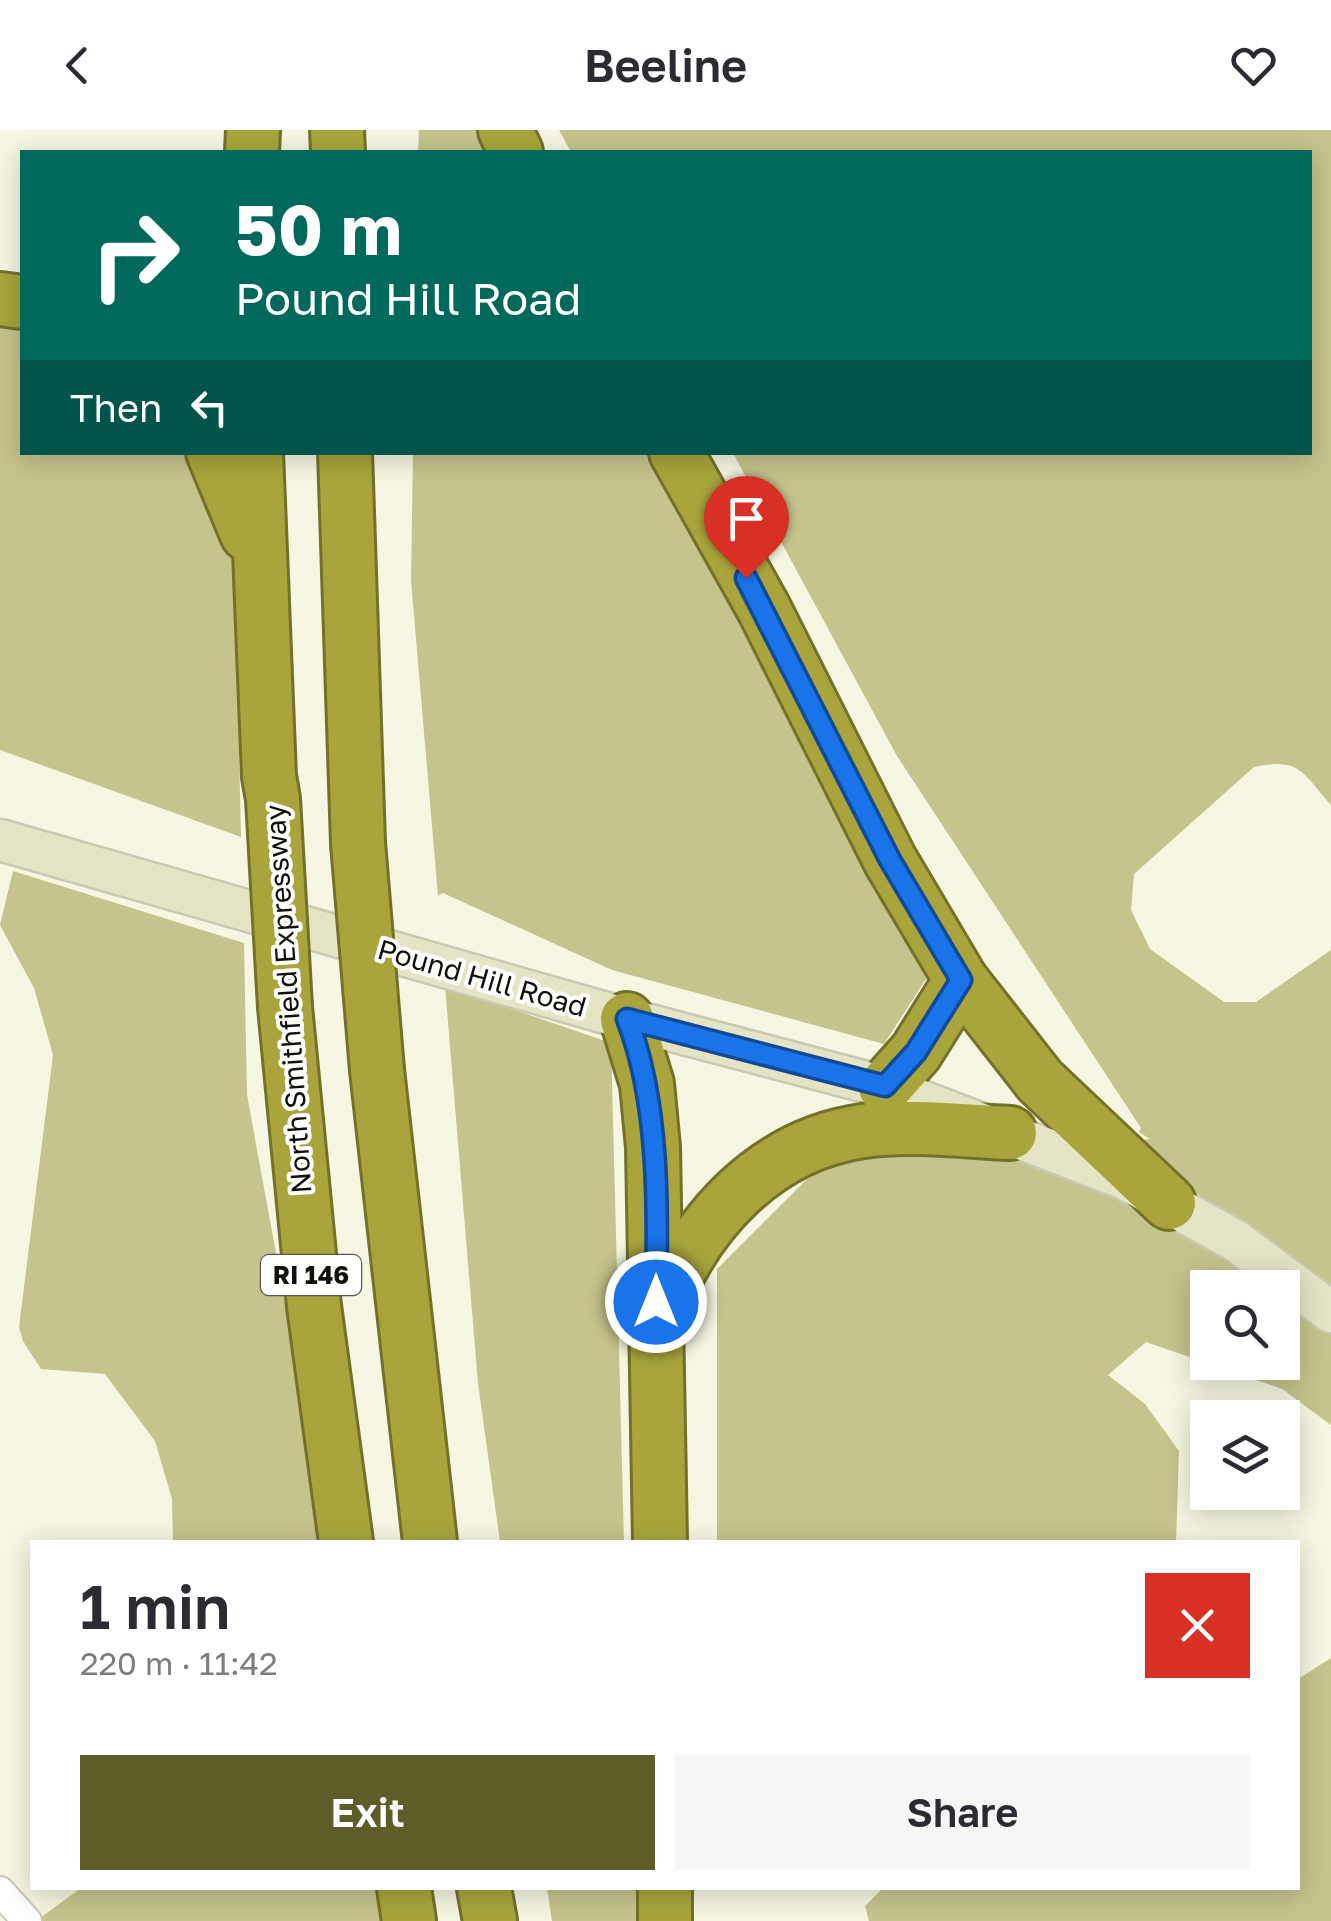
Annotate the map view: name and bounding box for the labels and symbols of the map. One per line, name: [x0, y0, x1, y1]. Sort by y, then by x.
pin: [704, 476, 789, 579]
street label: North Smithfield Expressway: [257, 803, 318, 1195]
street label: Pound Hill Road: [374, 932, 590, 1023]
position arrow: [604, 1250, 708, 1354]
road number: RI 146: [261, 1255, 361, 1295]

